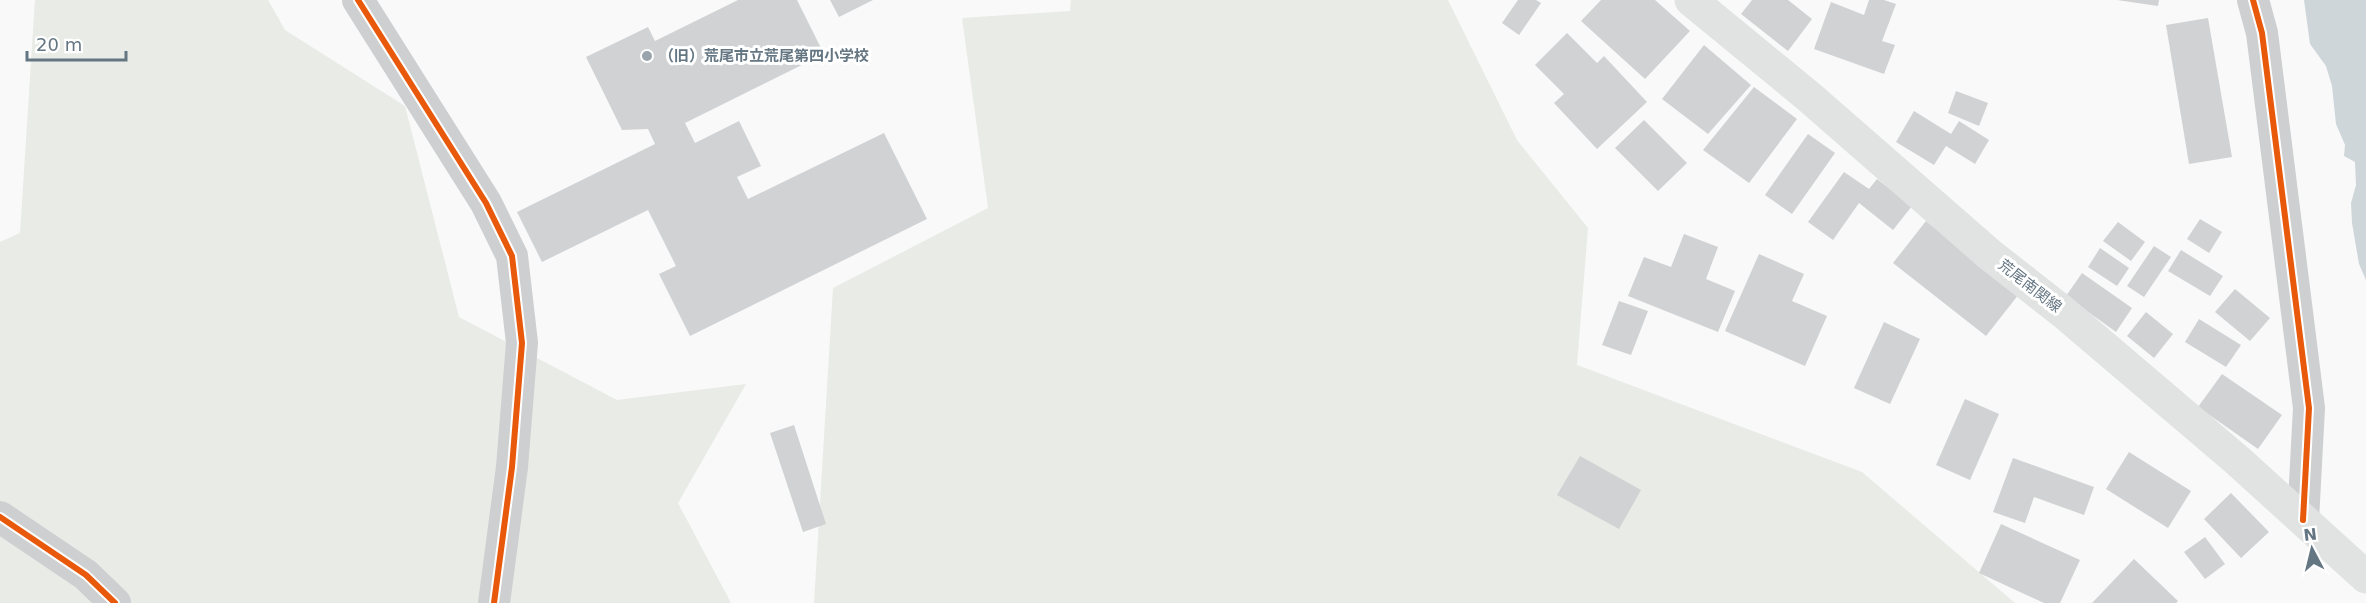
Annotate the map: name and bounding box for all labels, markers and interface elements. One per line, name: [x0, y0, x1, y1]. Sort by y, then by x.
scale bar: [27, 24, 126, 62]
text: 20 m: [36, 34, 82, 55]
place label: （旧）荒尾市立荒尾第四小学校: [659, 47, 869, 65]
marker: （旧）荒尾市立荒尾第四小学校: [640, 49, 654, 63]
street label: 荒尾南関線: [1995, 256, 2065, 316]
north arrow: [2282, 519, 2342, 579]
text: N: [2302, 524, 2318, 545]

